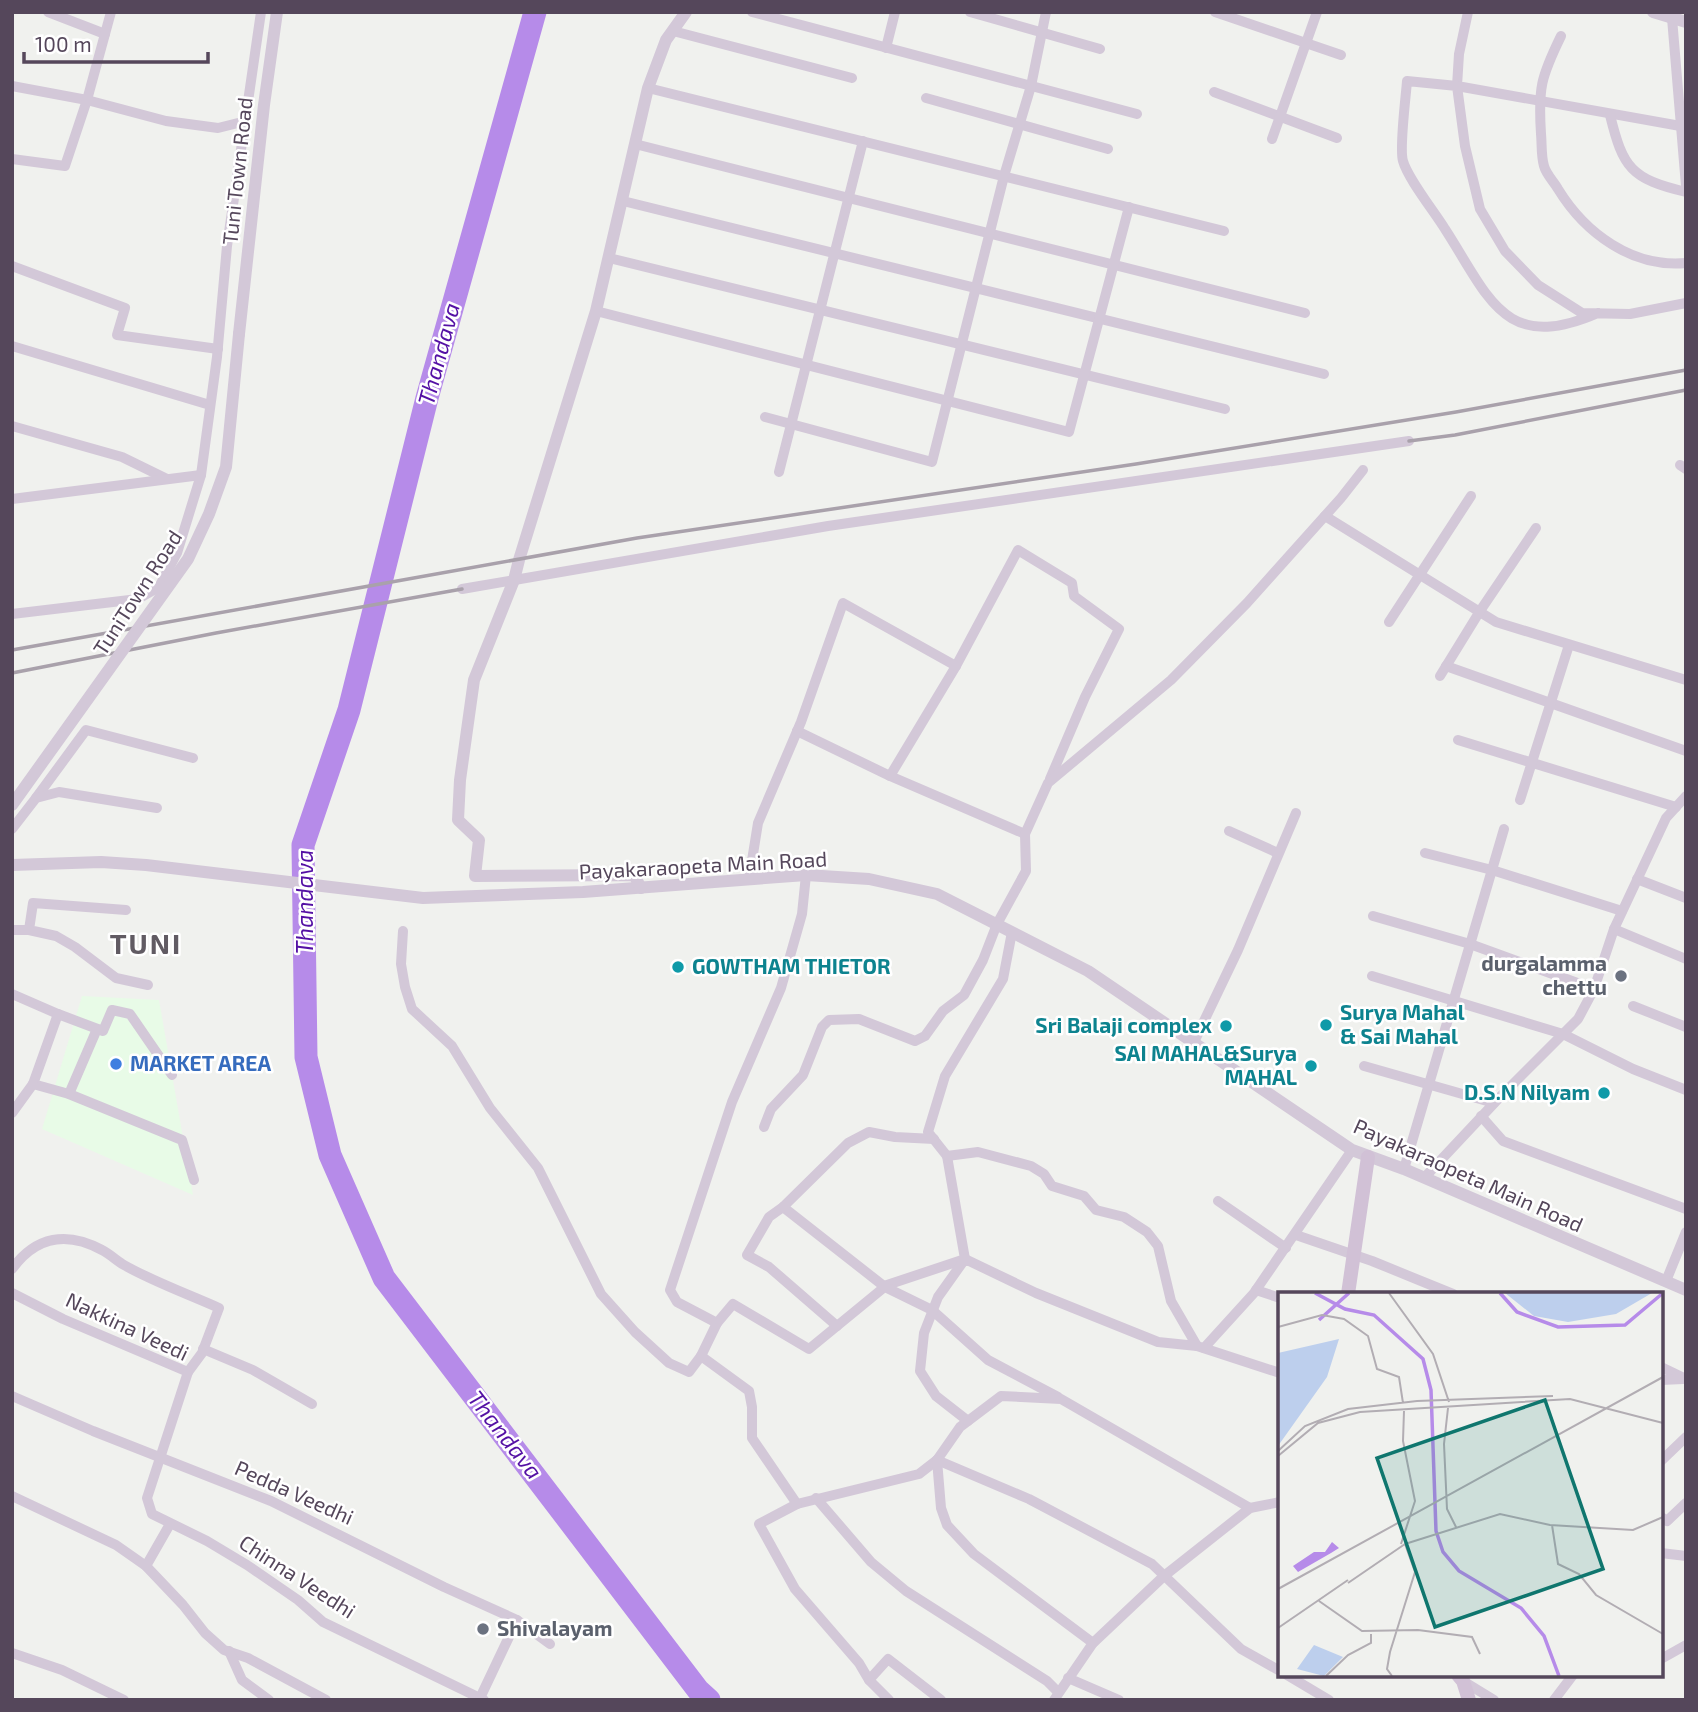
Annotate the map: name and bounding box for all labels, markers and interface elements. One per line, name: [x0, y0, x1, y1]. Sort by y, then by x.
scale bar: [24, 21, 208, 65]
text: 100 m: [35, 31, 92, 56]
street label: Tuni Town Road: [216, 96, 257, 246]
water label: Thandava: [411, 300, 465, 408]
street label: TuniTown Road: [87, 525, 186, 659]
street label: Payakaraopeta Main Road: [578, 846, 828, 883]
water label: Thandava: [290, 850, 318, 954]
district label: TUNI: [110, 926, 182, 960]
place label: durgalamma chettu: [1481, 950, 1607, 999]
place label: GOWTHAM THIETOR: [692, 953, 891, 978]
marker: GOWTHAM THIETOR: [670, 959, 686, 975]
marker: durgalamma chettu: [1613, 968, 1629, 984]
place label: Surya Mahal & Sai Mahal: [1340, 999, 1465, 1048]
place label: Sri Balaji complex: [1035, 1012, 1212, 1037]
marker: Surya Mahal & Sai Mahal: [1318, 1017, 1334, 1033]
marker: Sri Balaji complex: [1218, 1018, 1234, 1034]
place label: SAI MAHAL&Surya MAHAL: [1114, 1040, 1297, 1089]
place label: MARKET AREA: [130, 1050, 271, 1075]
marker: MARKET AREA: [108, 1056, 124, 1072]
marker: SAI MAHAL&Surya MAHAL: [1303, 1058, 1319, 1074]
place label: D.S.N Nilyam: [1464, 1079, 1590, 1105]
marker: D.S.N Nilyam: [1596, 1085, 1612, 1101]
street label: Payakaraopeta Main Road: [1350, 1113, 1587, 1237]
street label: Nakkina Veedi: [62, 1286, 193, 1365]
inset map: [1278, 1292, 1663, 1677]
water label: Thandava: [463, 1385, 549, 1484]
street label: Pedda Veedhi: [231, 1454, 358, 1529]
street label: Chinna Veedhi: [235, 1529, 361, 1623]
place label: Shivalayam: [497, 1615, 612, 1641]
marker: Shivalayam: [475, 1621, 491, 1637]

